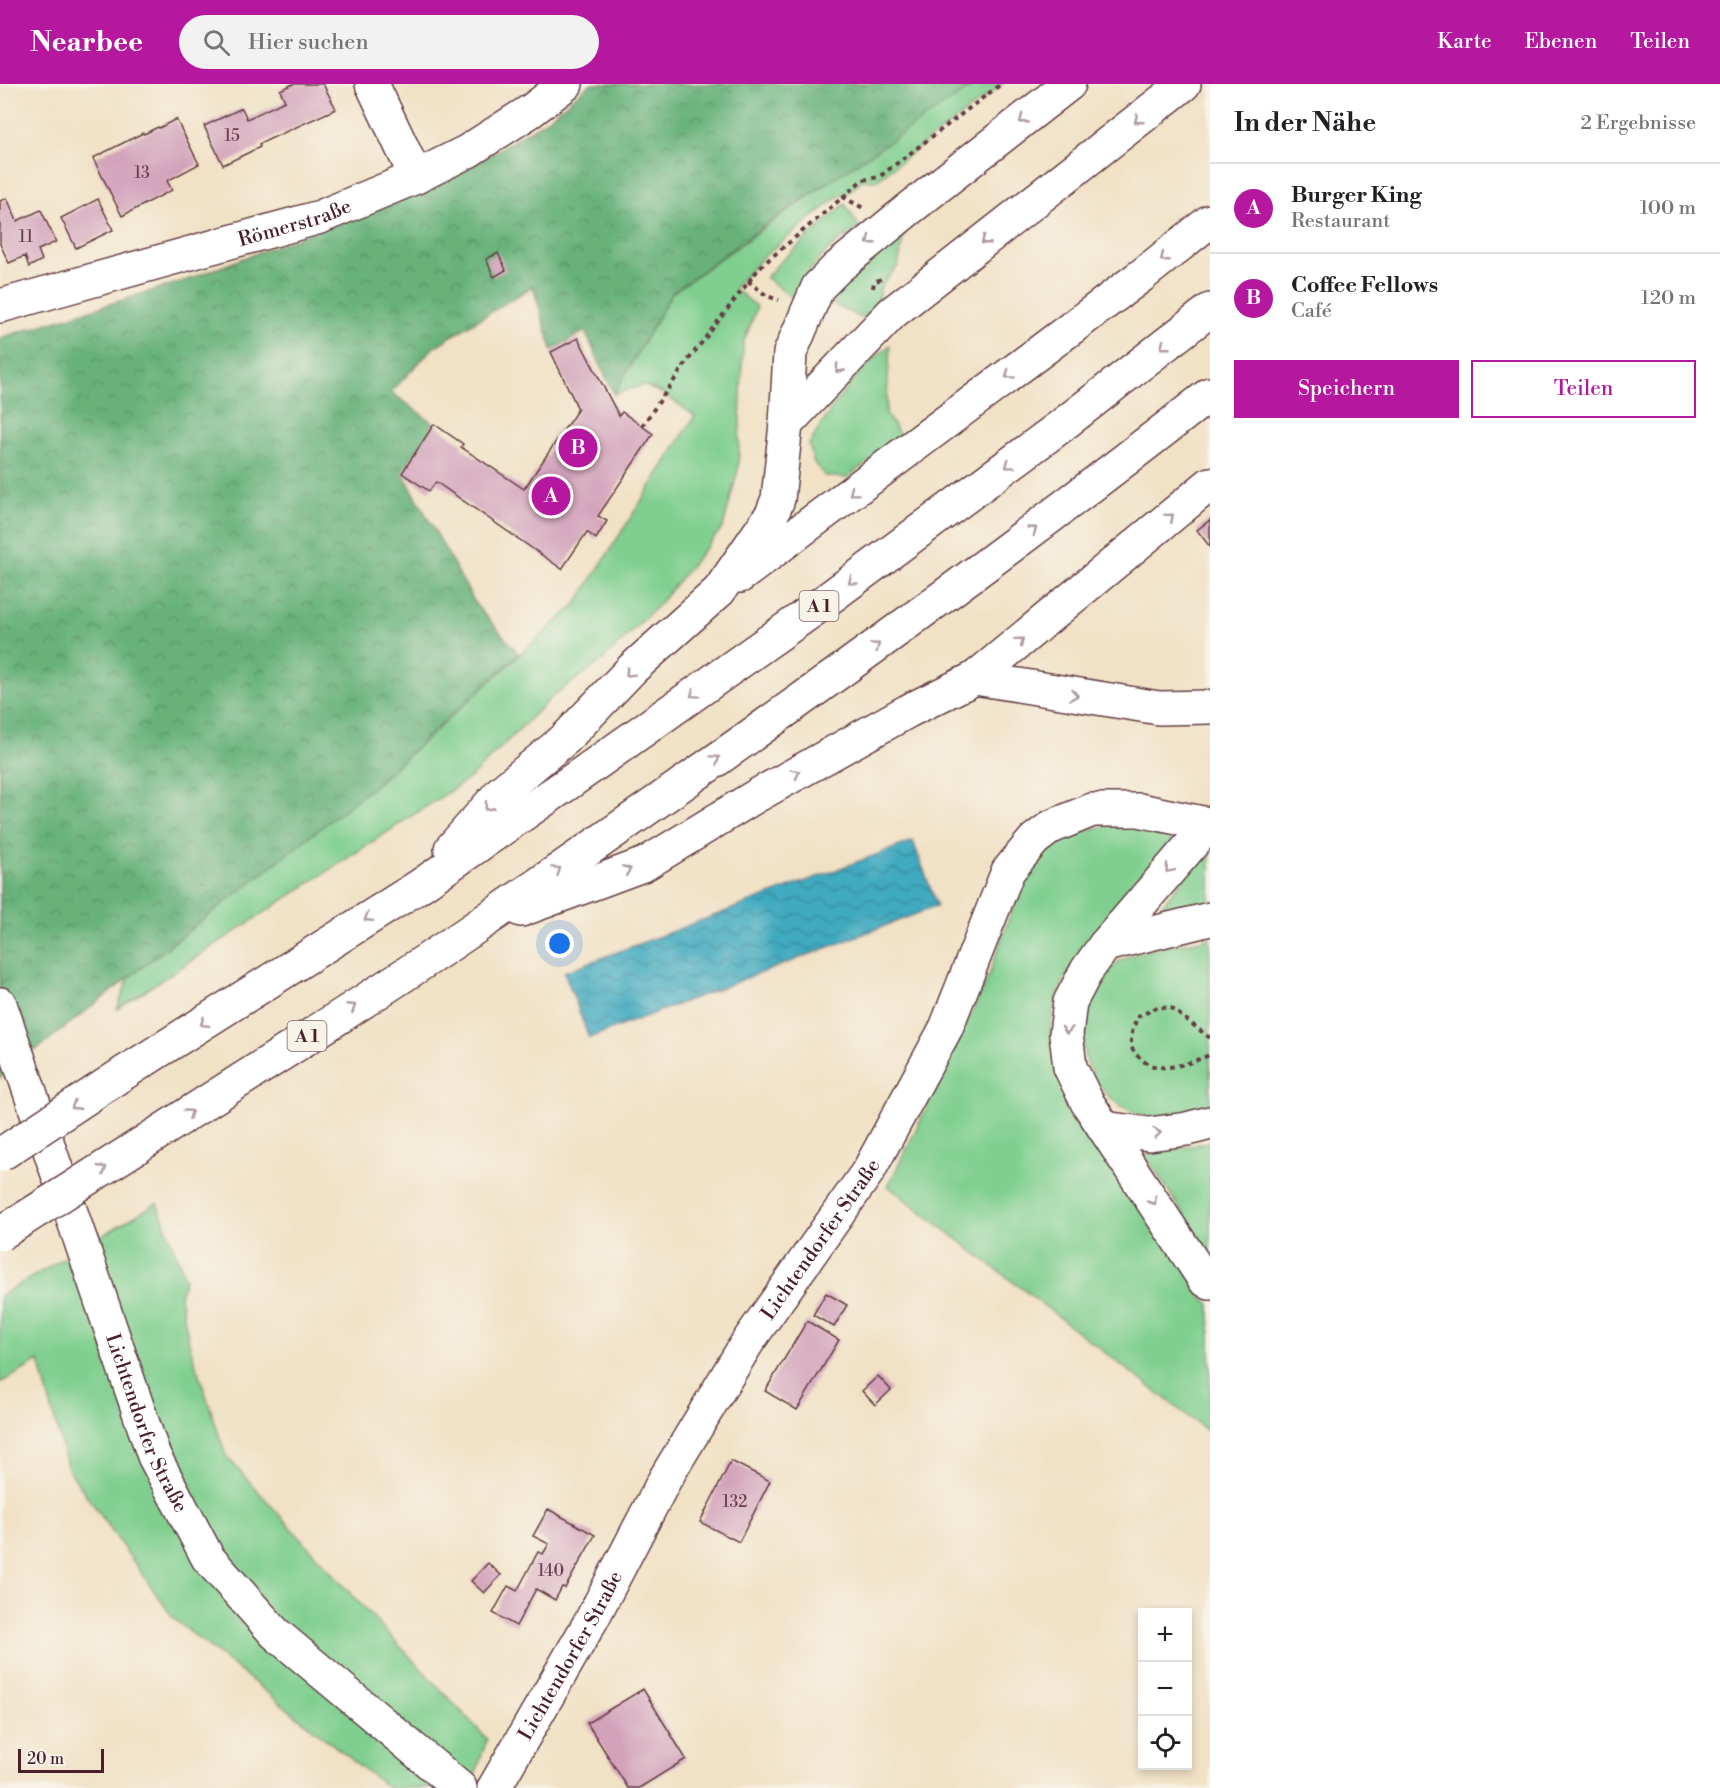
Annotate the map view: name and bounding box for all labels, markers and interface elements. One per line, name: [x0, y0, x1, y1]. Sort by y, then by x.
search box: [179, 15, 599, 69]
text: Nearbee: [30, 25, 143, 60]
icon: search: [200, 26, 233, 59]
text: Hier suchen: [248, 29, 369, 56]
text: Karte: [1437, 29, 1492, 55]
text: Ebenen: [1525, 29, 1597, 55]
text: Teilen: [1630, 29, 1690, 55]
text: In der Nähe: [1234, 107, 1376, 139]
text: 2 Ergebnisse: [1580, 111, 1696, 136]
one-way arrow: [1019, 113, 1030, 124]
one-way arrow: [1134, 113, 1145, 124]
house number: 15: [224, 126, 240, 146]
house number: 13: [134, 163, 150, 183]
text: Burger King: [1291, 182, 1422, 209]
street label: Römerstraße: [235, 194, 355, 253]
text: A: [1246, 196, 1261, 221]
text: 100 m: [1640, 196, 1696, 221]
text: Restaurant: [1291, 209, 1390, 234]
house number: 11: [19, 227, 33, 247]
one-way arrow: [980, 233, 991, 244]
one-way arrow: [866, 234, 877, 245]
one-way arrow: [1160, 250, 1171, 261]
text: Coffee Fellows: [1291, 272, 1438, 299]
text: B: [1246, 286, 1261, 311]
text: 120 m: [1641, 286, 1696, 311]
text: Café: [1291, 299, 1332, 324]
one-way arrow: [1160, 339, 1171, 350]
button: Speichern: [1234, 360, 1459, 418]
button: Teilen: [1471, 360, 1696, 418]
one-way arrow: [835, 362, 846, 373]
one-way arrow: [1004, 368, 1015, 379]
pin: B: [558, 426, 598, 470]
one-way arrow: [1005, 457, 1016, 468]
pin: A: [532, 474, 570, 518]
one-way arrow: [848, 484, 859, 495]
one-way arrow: [1163, 513, 1174, 524]
one-way arrow: [1026, 527, 1037, 538]
one-way arrow: [848, 573, 859, 584]
road number: A 1: [800, 591, 838, 621]
one-way arrow: [1013, 637, 1024, 648]
one-way arrow: [869, 642, 880, 653]
one-way arrow: [626, 665, 637, 676]
one-way arrow: [689, 687, 700, 698]
one-way arrow: [1069, 688, 1079, 700]
one-way arrow: [710, 755, 721, 766]
one-way arrow: [790, 769, 800, 781]
one-way arrow: [484, 800, 495, 811]
one-way arrow: [1165, 862, 1176, 873]
one-way arrow: [622, 865, 632, 878]
one-way arrow: [550, 866, 561, 877]
one-way arrow: [364, 911, 374, 923]
your location: [545, 929, 574, 958]
one-way arrow: [345, 1003, 356, 1014]
one-way arrow: [199, 1015, 210, 1026]
road number: A 1: [288, 1021, 326, 1051]
one-way arrow: [1061, 1026, 1074, 1035]
one-way arrow: [71, 1098, 81, 1110]
one-way arrow: [183, 1109, 193, 1121]
one-way arrow: [1153, 1127, 1162, 1140]
street label: Lichtendorfer Straße: [756, 1155, 886, 1325]
one-way arrow: [97, 1164, 107, 1176]
one-way arrow: [1146, 1195, 1157, 1206]
street label: Lichtendorfer Straße: [99, 1330, 193, 1517]
house number: 132: [723, 1492, 747, 1512]
house number: 140: [538, 1561, 564, 1581]
street label: Lichtendorfer Straße: [513, 1567, 629, 1745]
map controls: [1138, 1608, 1192, 1770]
button: +: [1138, 1608, 1192, 1662]
button: −: [1138, 1662, 1192, 1716]
button: locate: [1138, 1716, 1192, 1770]
scale bar: [18, 1746, 104, 1774]
text: 20 m: [27, 1749, 64, 1769]

